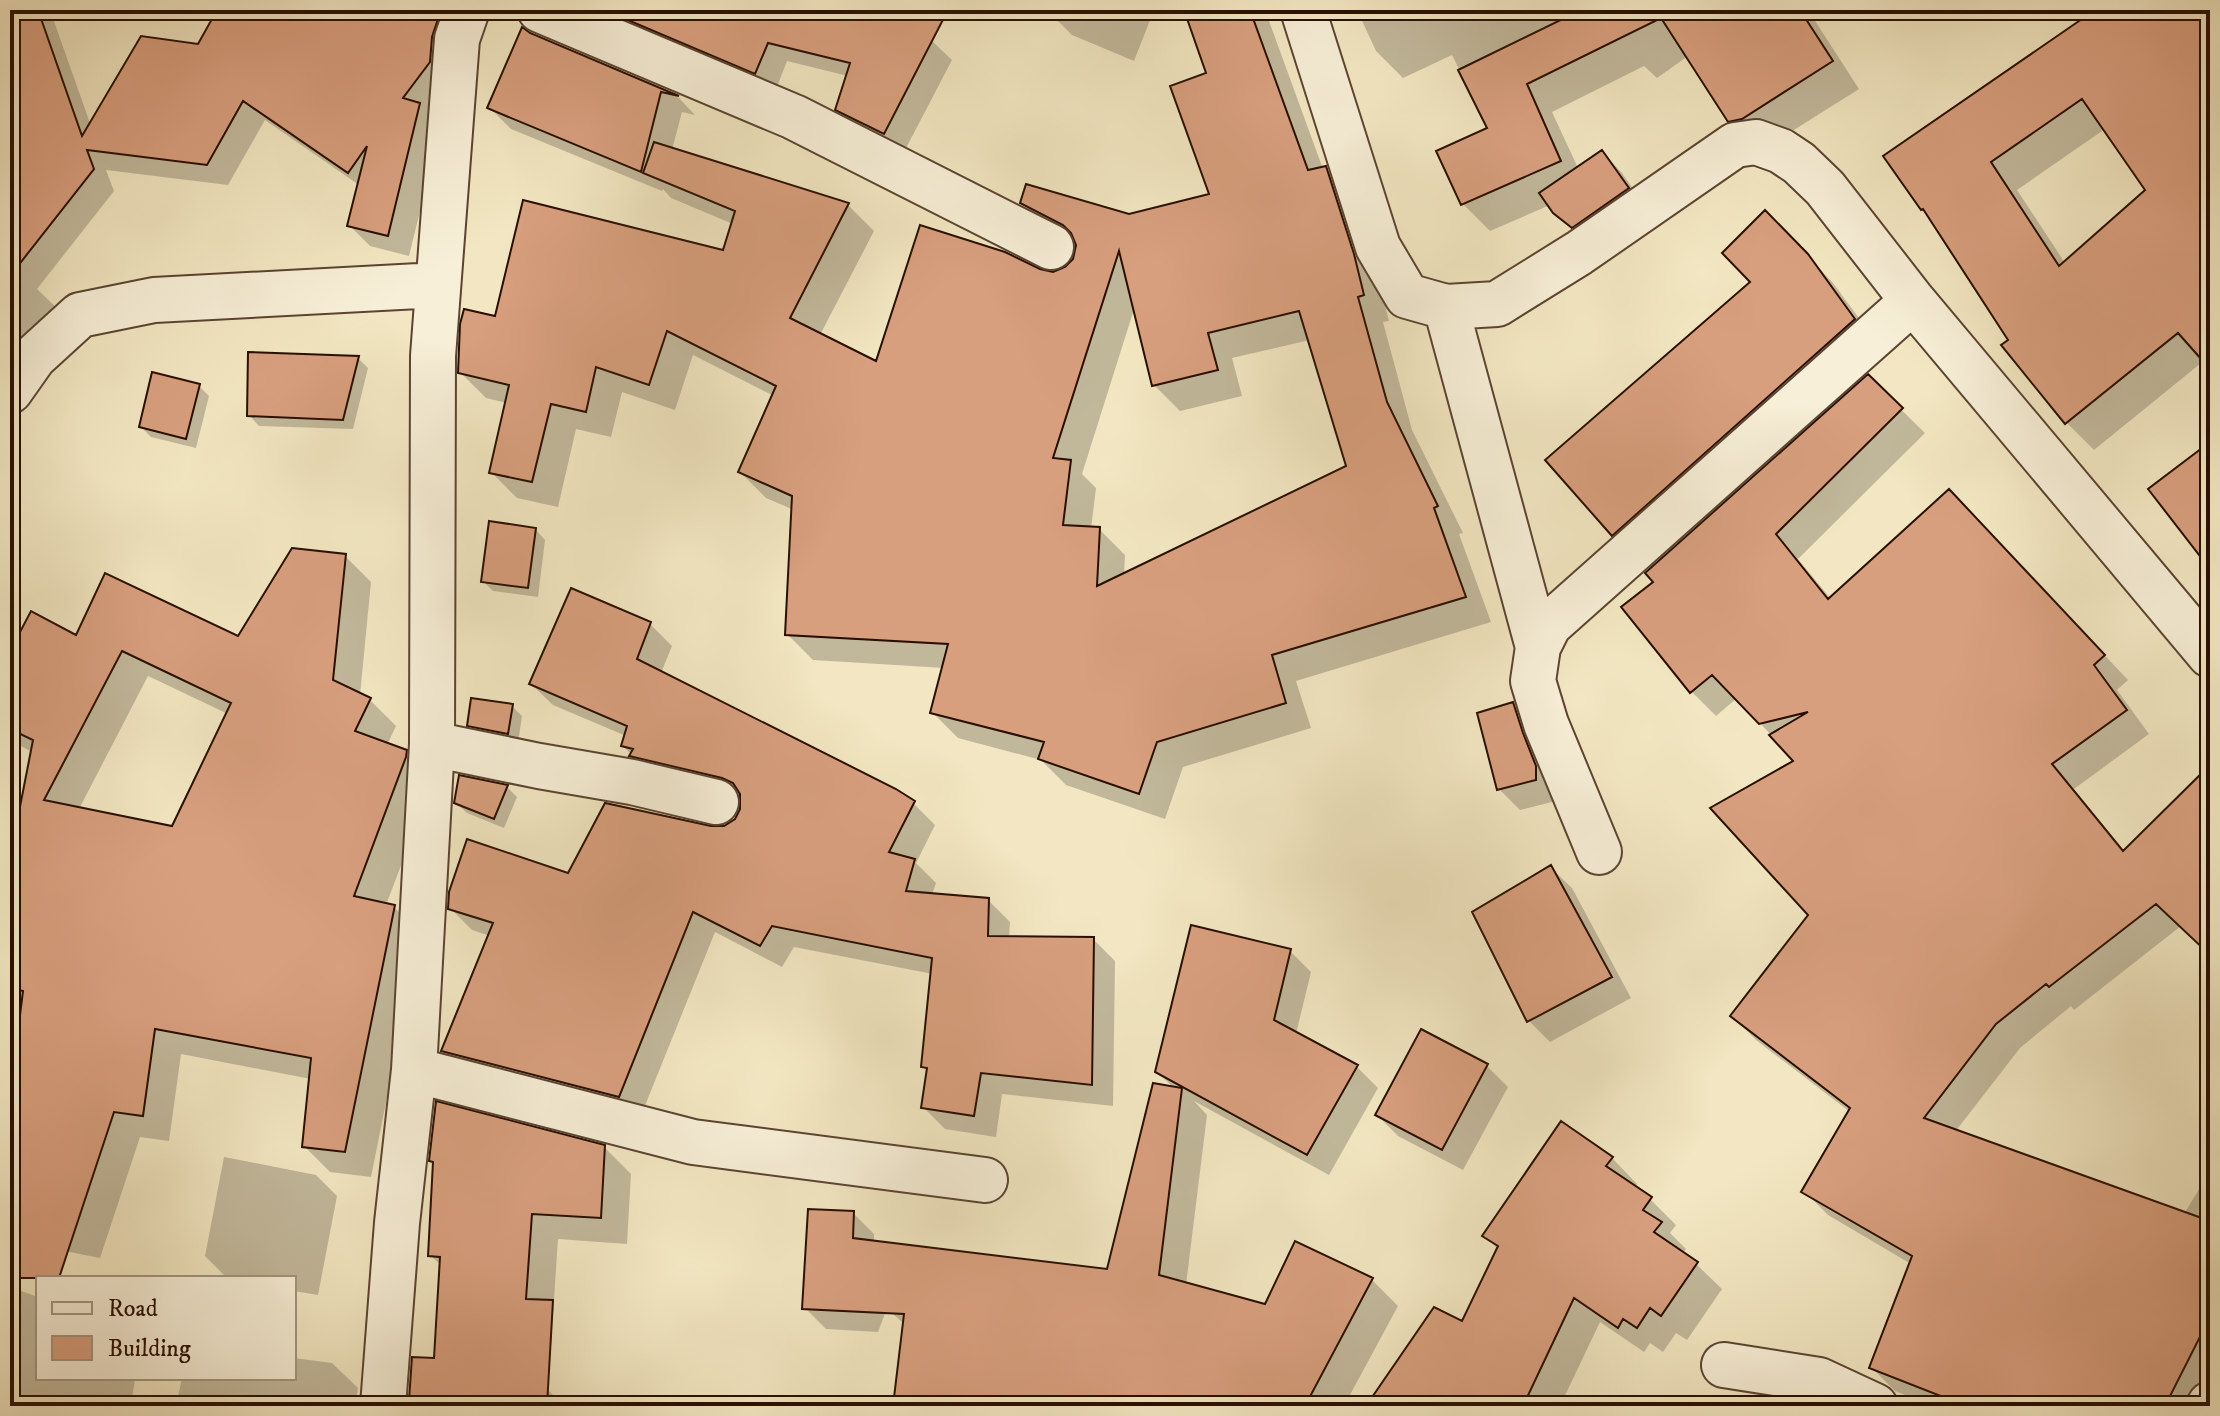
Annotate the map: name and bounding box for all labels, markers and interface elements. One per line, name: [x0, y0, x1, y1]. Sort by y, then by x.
legend: [36, 1276, 296, 1380]
text: Road: [108, 1294, 158, 1324]
text: Building: [108, 1334, 191, 1364]

